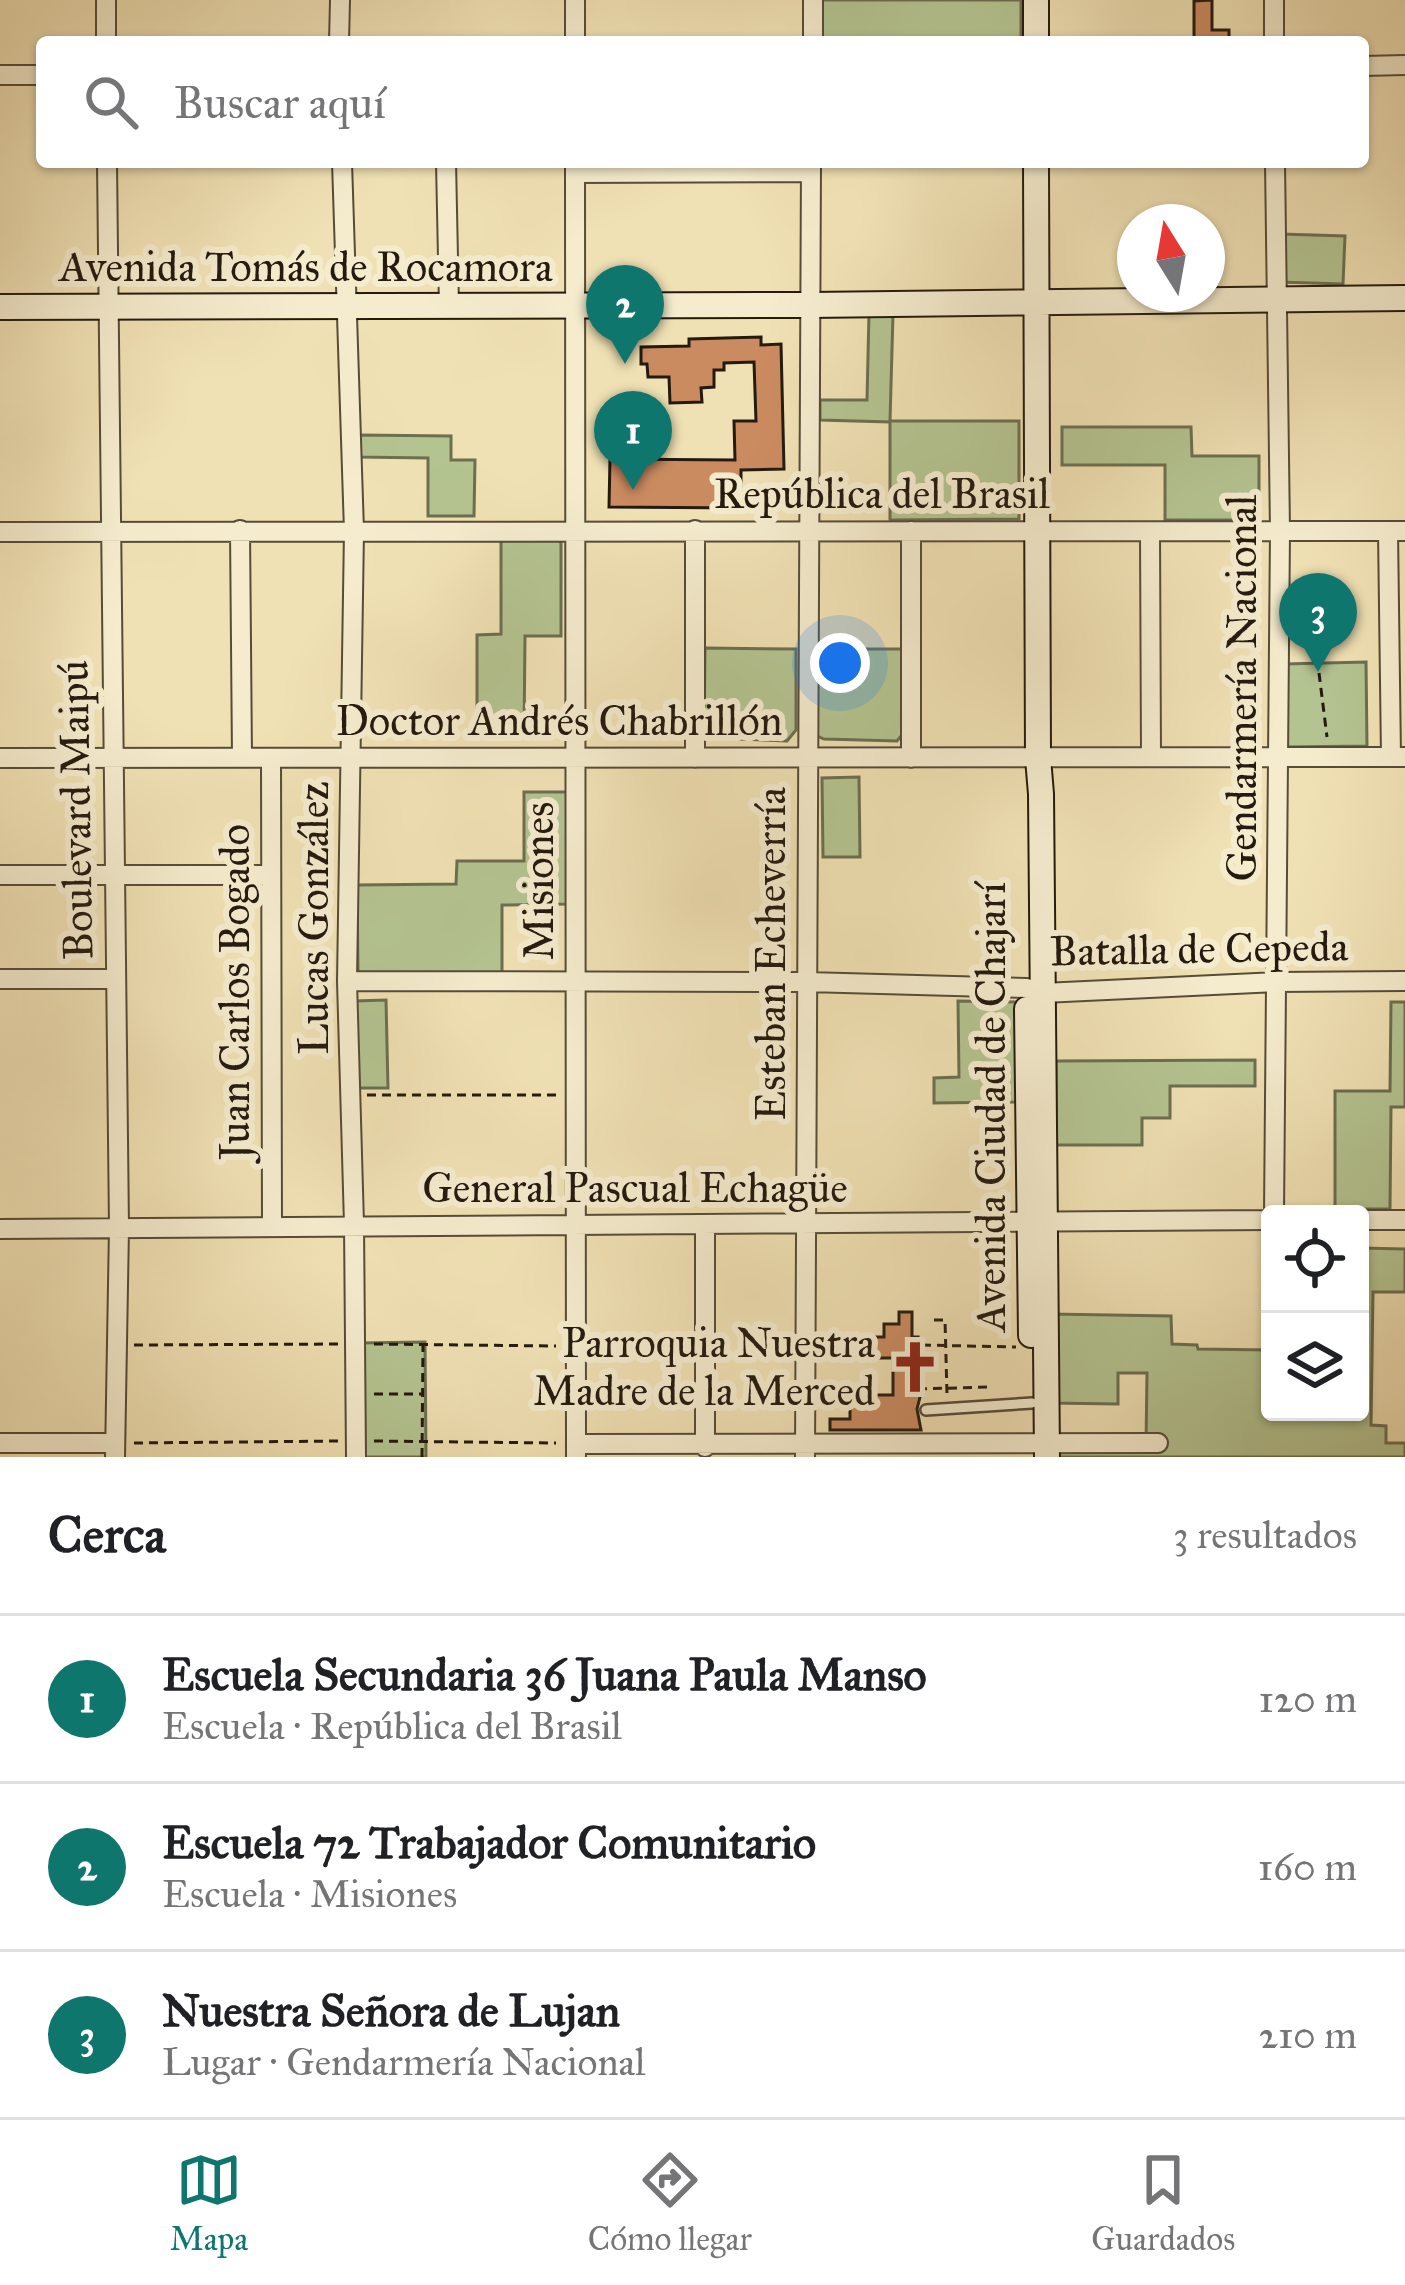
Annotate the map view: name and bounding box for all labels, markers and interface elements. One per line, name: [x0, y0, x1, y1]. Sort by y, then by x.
search box: [36, 36, 1369, 168]
icon: search: [78, 69, 144, 135]
text: Buscar aquí: [174, 75, 386, 130]
north arrow: [1117, 204, 1225, 312]
street label: Avenida Tomás de Rocamora: [57, 241, 553, 293]
pin: 2: [586, 265, 664, 364]
pin: 1: [594, 391, 672, 490]
street label: República del Brasil: [714, 468, 1051, 520]
street label: Gendarmería Nacional: [1216, 494, 1268, 881]
pin: 3: [1279, 573, 1357, 672]
your location: [810, 633, 870, 693]
street label: Boulevard Maipú: [47, 660, 105, 960]
street label: Doctor Andrés Chabrillón: [336, 695, 782, 747]
street label: Lucas González: [288, 781, 340, 1055]
street label: Esteban Echeverría: [745, 787, 797, 1121]
street label: Misiones: [513, 802, 565, 960]
street label: Juan Carlos Bogado: [209, 824, 261, 1164]
street label: Avenida Ciudad de Chajarí: [965, 880, 1017, 1334]
street label: Batalla de Cepeda: [1049, 920, 1349, 978]
street label: General Pascual Echagüe: [422, 1162, 848, 1214]
map controls: [1261, 1205, 1369, 1421]
button: locate: [1261, 1205, 1369, 1313]
button: layers: [1261, 1313, 1369, 1421]
place label: Parroquia Nuestra Madre de la Merced: [533, 1317, 875, 1417]
church icon: Parroquia Nuestra Madre de la Merced: [886, 1338, 944, 1396]
text: Cerca: [48, 1504, 166, 1566]
text: 3 resultados: [1173, 1511, 1357, 1559]
text: Escuela Secundaria 36 Juana Paula Manso: [162, 1647, 927, 1702]
text: 1: [79, 1675, 95, 1723]
text: 120 m: [1258, 1675, 1357, 1723]
text: Escuela · República del Brasil: [162, 1702, 622, 1750]
text: Escuela 72 Trabajador Comunitario: [162, 1815, 816, 1870]
text: 2: [77, 1843, 97, 1891]
text: 160 m: [1258, 1843, 1357, 1891]
text: Escuela · Misiones: [162, 1870, 457, 1918]
text: Nuestra Señora de Lujan: [162, 1983, 620, 2038]
text: 3: [79, 2011, 95, 2059]
text: 210 m: [1259, 2011, 1357, 2059]
text: Lugar · Gendarmería Nacional: [162, 2038, 646, 2086]
tab: Mapa: [170, 2147, 248, 2259]
tab: Cómo llegar: [588, 2147, 752, 2259]
tab: Guardados: [1091, 2147, 1235, 2259]

